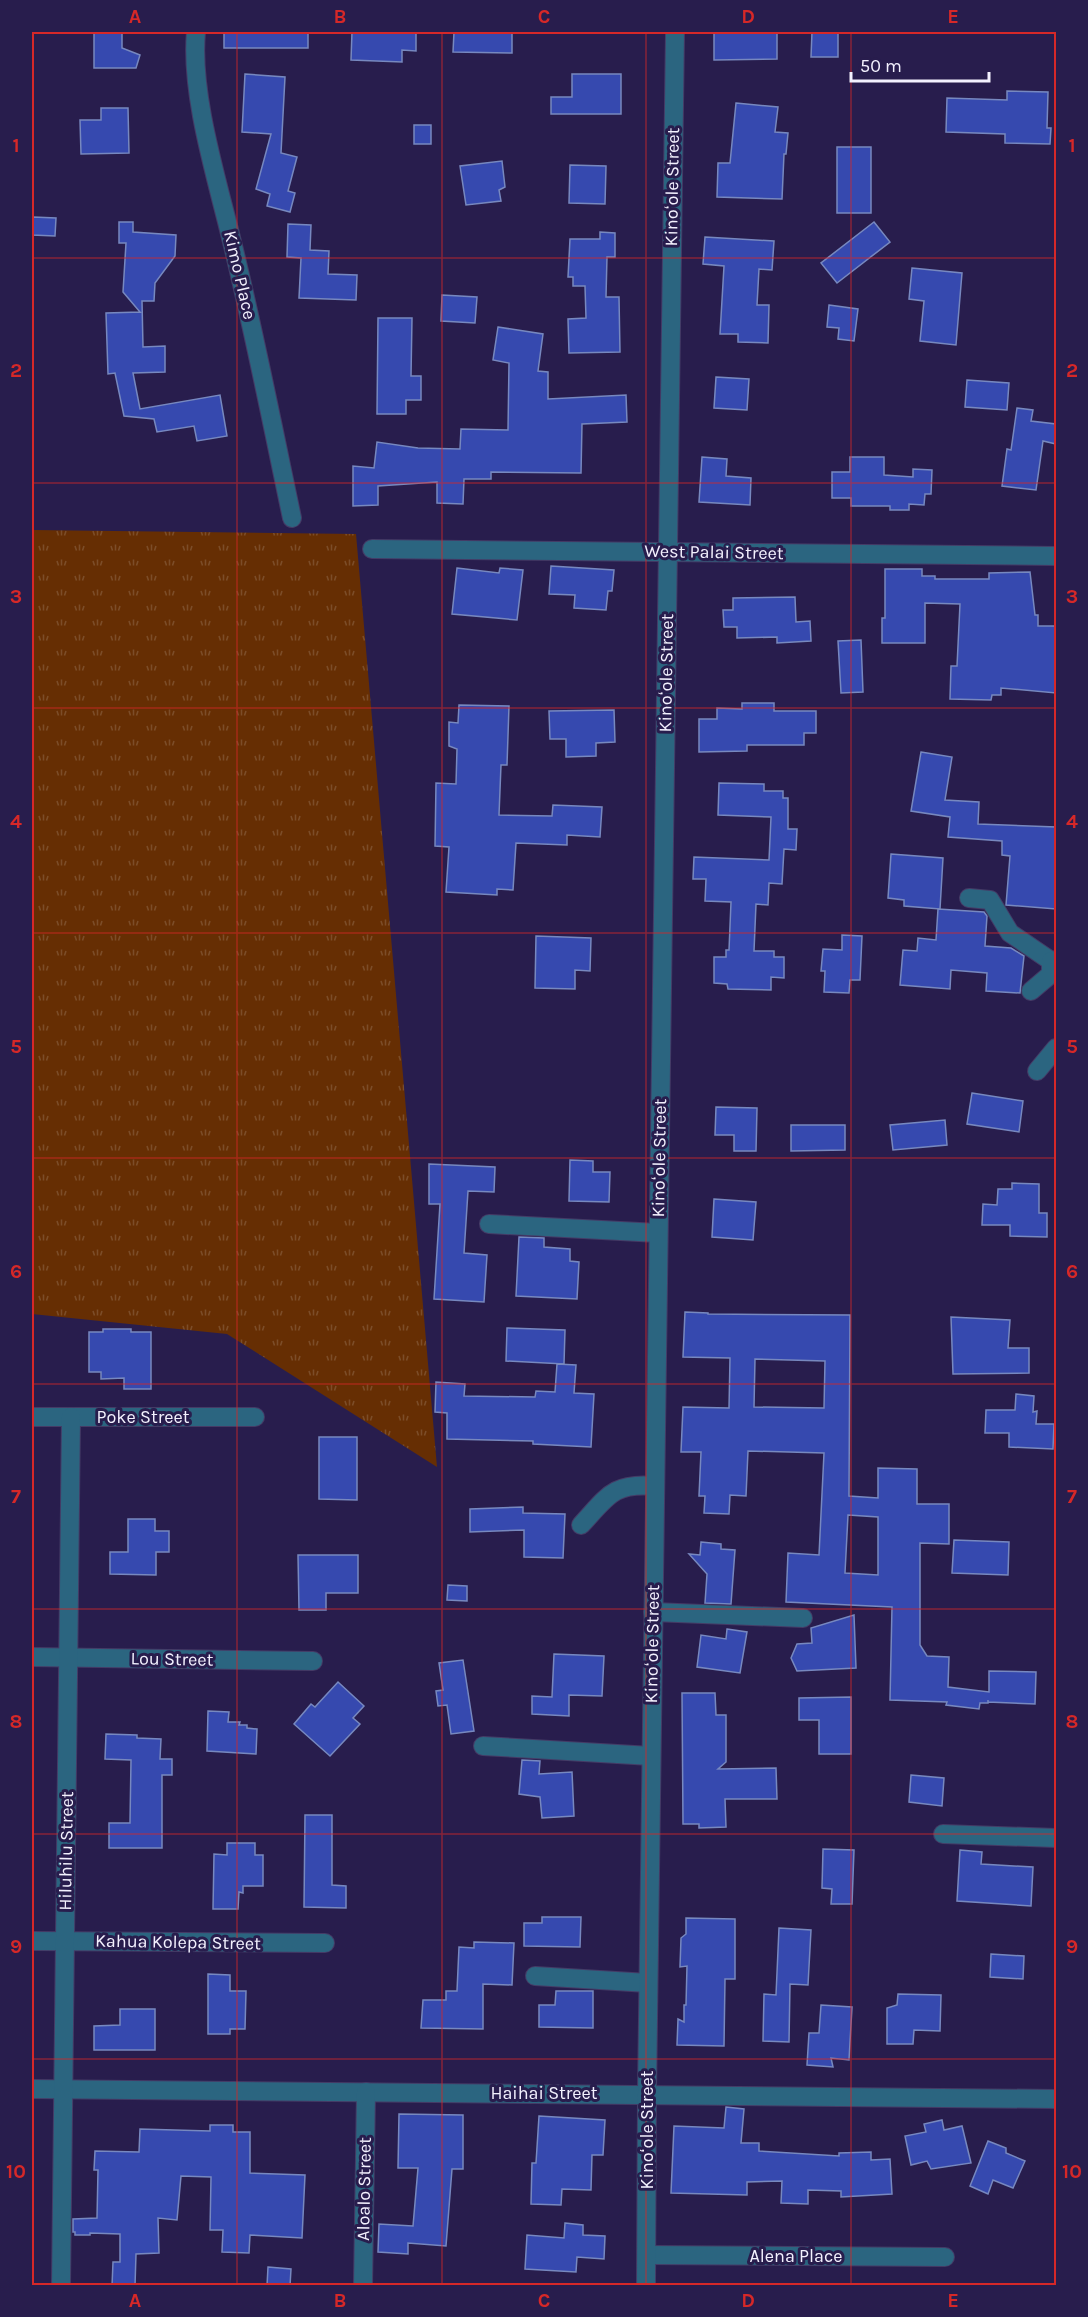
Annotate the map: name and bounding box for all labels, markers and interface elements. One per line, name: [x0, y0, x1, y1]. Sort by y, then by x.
text: A: [129, 5, 142, 28]
text: B: [334, 5, 346, 28]
text: C: [538, 5, 550, 28]
text: D: [741, 5, 755, 28]
text: E: [947, 5, 959, 28]
scale bar: [851, 45, 989, 83]
text: 50 m: [860, 55, 902, 77]
street label: Kinoʻole Street: [660, 127, 684, 247]
text: 1: [12, 134, 20, 157]
text: 1: [1068, 134, 1076, 157]
street label: Kimo Place: [219, 228, 261, 322]
text: 2: [10, 359, 22, 382]
text: 2: [1066, 359, 1078, 382]
street label: West Palai Street: [644, 540, 784, 564]
text: 3: [10, 585, 22, 608]
text: 3: [1066, 585, 1078, 608]
street label: Kinoʻole Street: [654, 613, 678, 733]
text: 4: [10, 810, 22, 833]
text: 4: [1066, 810, 1078, 833]
text: 5: [10, 1035, 22, 1058]
text: 5: [1066, 1035, 1078, 1058]
street label: Kinoʻole Street: [647, 1098, 671, 1218]
text: 6: [10, 1260, 22, 1283]
text: 6: [1066, 1260, 1078, 1283]
street label: Poke Street: [97, 1406, 190, 1428]
text: 7: [11, 1485, 21, 1508]
text: 7: [1067, 1485, 1077, 1508]
street label: Kinoʻole Street: [640, 1584, 664, 1704]
street label: Lou Street: [130, 1647, 214, 1671]
text: 8: [10, 1710, 22, 1733]
text: 8: [1066, 1710, 1078, 1733]
street label: Hiluhilu Street: [54, 1791, 78, 1911]
street label: Kahua Kolepa Street: [95, 1930, 261, 1954]
text: 9: [10, 1935, 22, 1958]
text: 9: [1066, 1935, 1078, 1958]
street label: Kinoʻole Street: [636, 2070, 658, 2189]
street label: Haihai Street: [490, 2082, 598, 2104]
street label: Aloalo Street: [352, 2137, 376, 2241]
text: 10: [6, 2160, 26, 2183]
text: 10: [1062, 2160, 1082, 2183]
street label: Alena Place: [749, 2245, 843, 2267]
text: A: [129, 2289, 142, 2312]
text: B: [334, 2289, 346, 2312]
text: C: [538, 2289, 550, 2312]
text: D: [741, 2289, 755, 2312]
text: E: [947, 2289, 959, 2312]

